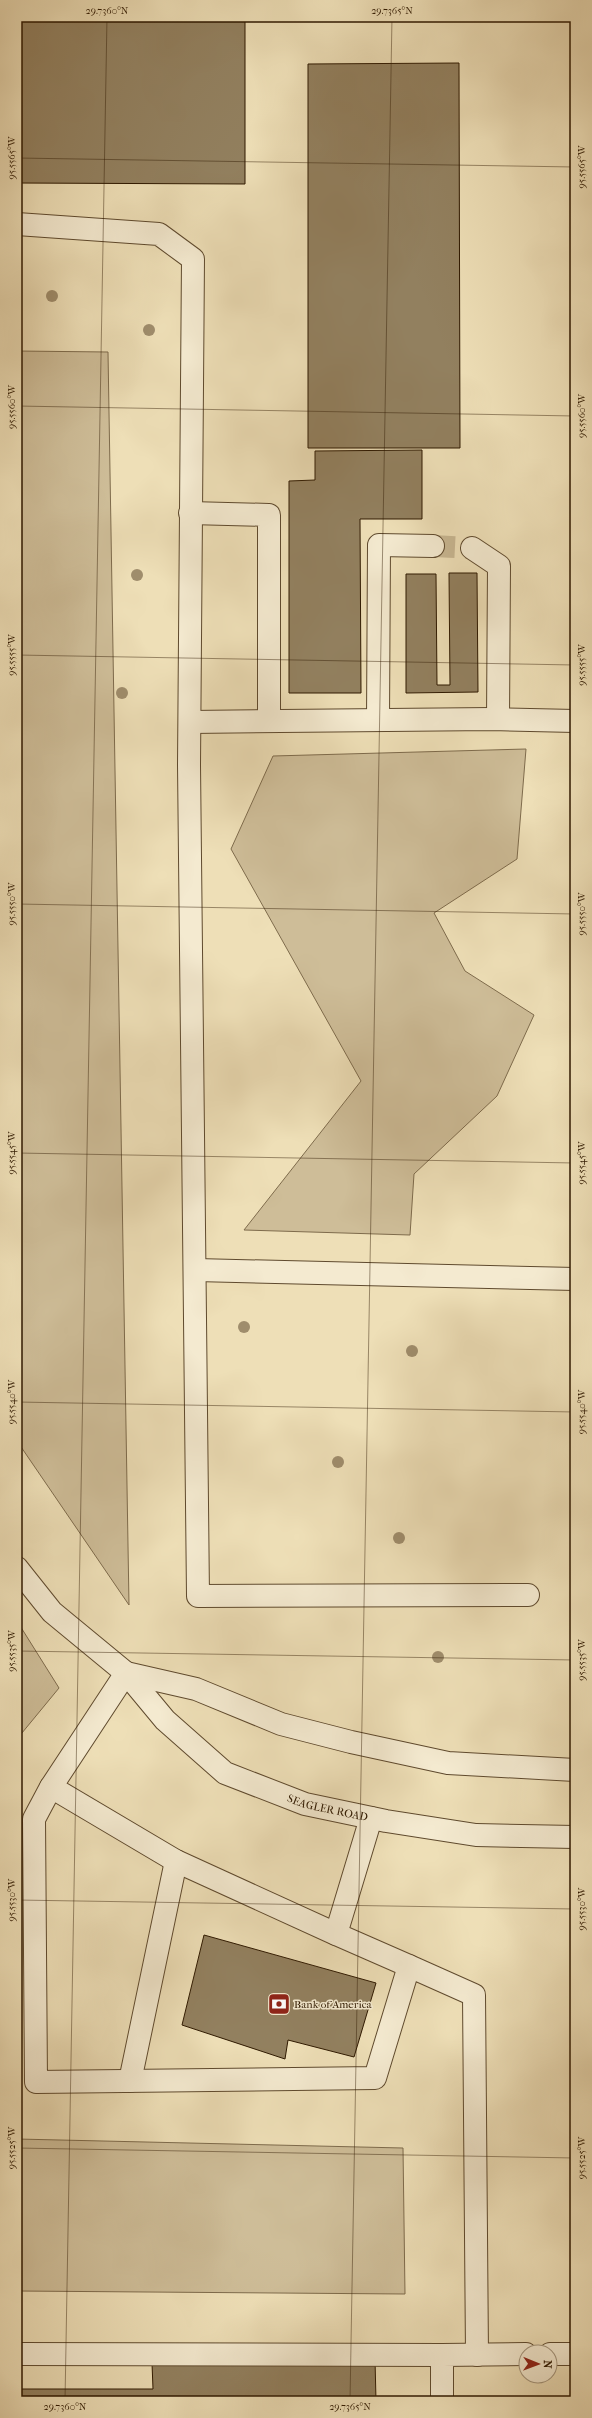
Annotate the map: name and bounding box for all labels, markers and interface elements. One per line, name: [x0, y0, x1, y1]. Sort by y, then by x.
text: 29.7360°N: [86, 5, 129, 17]
text: 29.7365°N: [371, 5, 413, 17]
text: 95.5565°W: [6, 135, 18, 179]
text: 95.5565°W: [576, 144, 588, 188]
text: 95.5560°W: [6, 384, 18, 429]
text: 95.5560°W: [576, 393, 588, 438]
text: 95.5555°W: [6, 633, 18, 676]
text: 95.5555°W: [576, 643, 588, 686]
text: 95.5550°W: [6, 881, 18, 925]
text: 95.5550°W: [576, 891, 588, 935]
text: 95.5545°W: [6, 1130, 18, 1175]
text: 95.5545°W: [576, 1140, 588, 1185]
text: 95.5540°W: [6, 1379, 18, 1424]
text: 95.5540°W: [576, 1389, 588, 1434]
text: 95.5535°W: [6, 1629, 18, 1672]
text: 95.5535°W: [576, 1638, 588, 1681]
street label: SEAGLER ROAD: [285, 1792, 369, 1824]
text: 95.5530°W: [6, 1877, 18, 1921]
text: 95.5530°W: [576, 1886, 588, 1930]
bank icon: Bank of America: [266, 1991, 292, 2017]
place label: Bank of America: [294, 1998, 373, 2011]
text: 95.5525°W: [6, 2126, 18, 2169]
text: 95.5525°W: [576, 2136, 588, 2179]
north arrow: [518, 2344, 558, 2384]
text: N: [541, 2360, 554, 2369]
text: 29.7360°N: [44, 2401, 87, 2413]
text: 29.7365°N: [329, 2401, 371, 2413]

